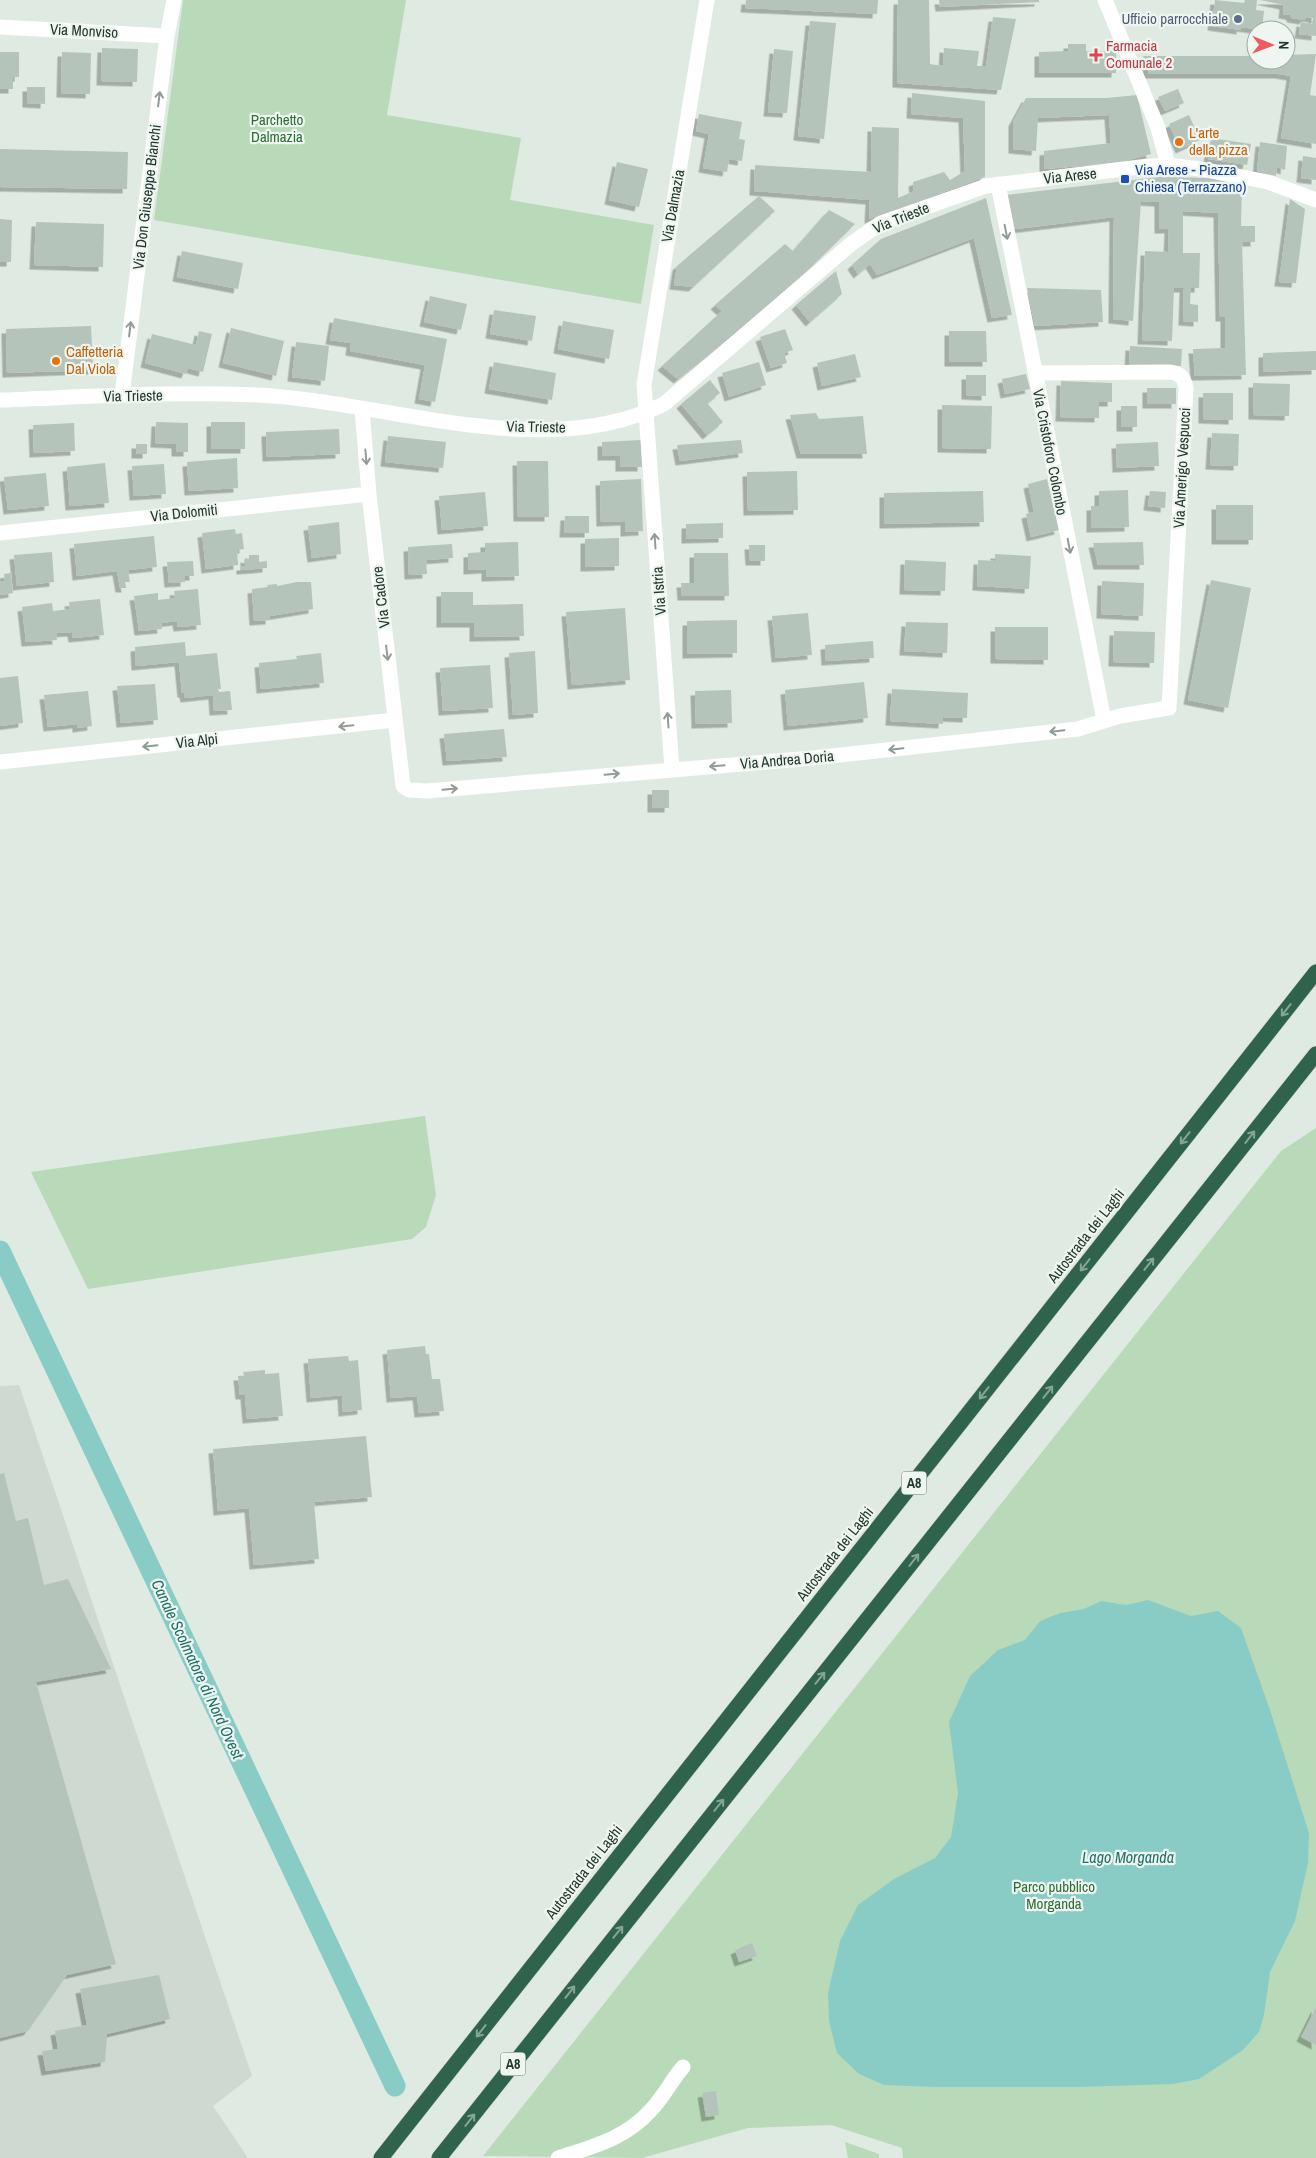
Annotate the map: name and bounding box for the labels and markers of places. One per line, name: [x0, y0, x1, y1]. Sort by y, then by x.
place label: Ufficio parrocchiale: [1122, 8, 1228, 29]
marker: Ufficio parrocchiale: [1232, 13, 1244, 25]
place label: Farmacia Comunale 2: [1106, 35, 1172, 73]
marker: Farmacia Comunale 2: [1090, 49, 1102, 61]
place label: L'arte della pizza: [1189, 122, 1248, 160]
marker: L'arte della pizza: [1173, 136, 1185, 148]
place label: Via Arese - Piazza Chiesa (Terrazzano): [1135, 159, 1246, 197]
marker: Via Arese - Piazza Chiesa (Terrazzano): [1119, 173, 1131, 185]
place label: Caffetteria Dal Viola: [66, 341, 123, 379]
marker: Caffetteria Dal Viola: [50, 355, 62, 367]

